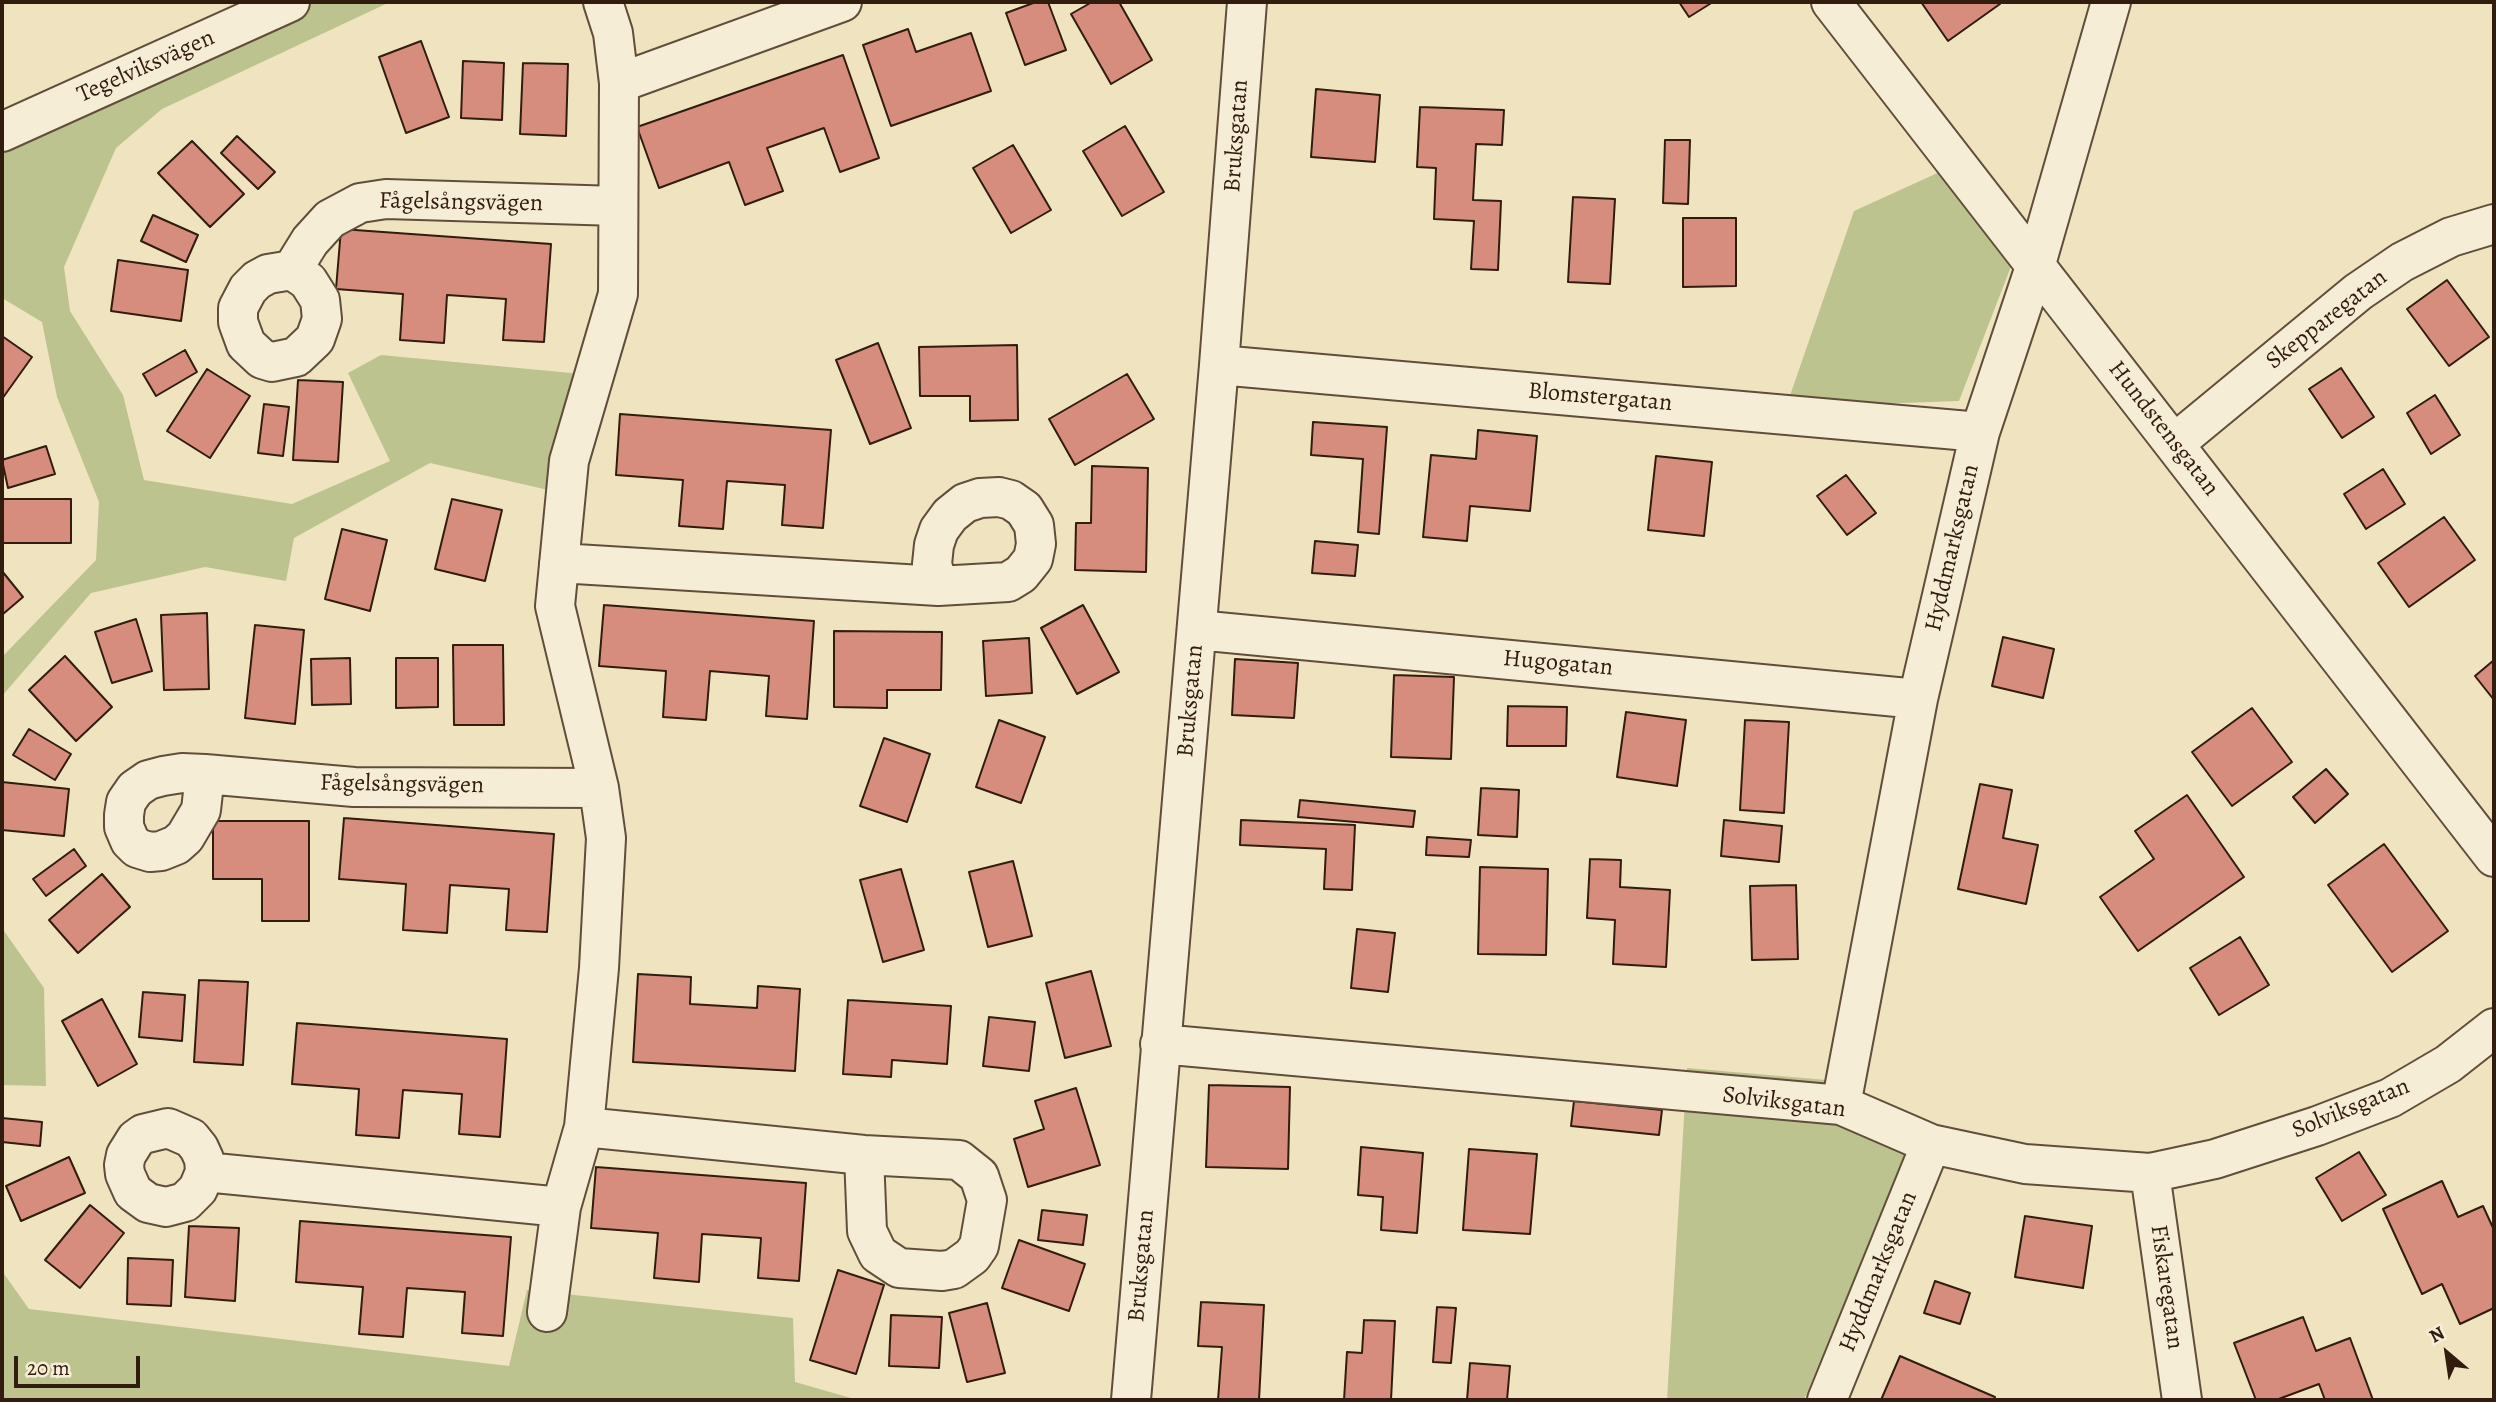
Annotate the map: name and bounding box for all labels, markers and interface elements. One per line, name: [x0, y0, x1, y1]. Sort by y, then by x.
street label: Tegelviksvägen: [73, 24, 219, 110]
street label: Bruksgatan: [1219, 79, 1255, 193]
street label: Fågelsångsvägen: [379, 187, 543, 219]
street label: Skepparegatan: [2261, 264, 2393, 376]
street label: Hundstensgatan: [2101, 356, 2225, 502]
street label: Blomstergatan: [1527, 377, 1673, 419]
street label: Hyddmarksgatan: [1920, 462, 1986, 634]
street label: Bruksgatan: [1172, 643, 1210, 759]
street label: Hugogatan: [1502, 645, 1614, 683]
street label: Fågelsångsvägen: [320, 769, 484, 801]
street label: Solviksgatan: [2288, 1072, 2414, 1146]
street label: Solviksgatan: [1721, 1081, 1847, 1125]
street label: Hyddmarksgatan: [1834, 1188, 1924, 1356]
street label: Bruksgatan: [1123, 1208, 1161, 1324]
street label: Fiskaregatan: [2143, 1223, 2189, 1351]
north arrow: [2412, 1318, 2482, 1388]
text: N: [2424, 1320, 2449, 1349]
scale bar: [18, 1342, 144, 1386]
text: 20 m: [27, 1354, 70, 1382]

